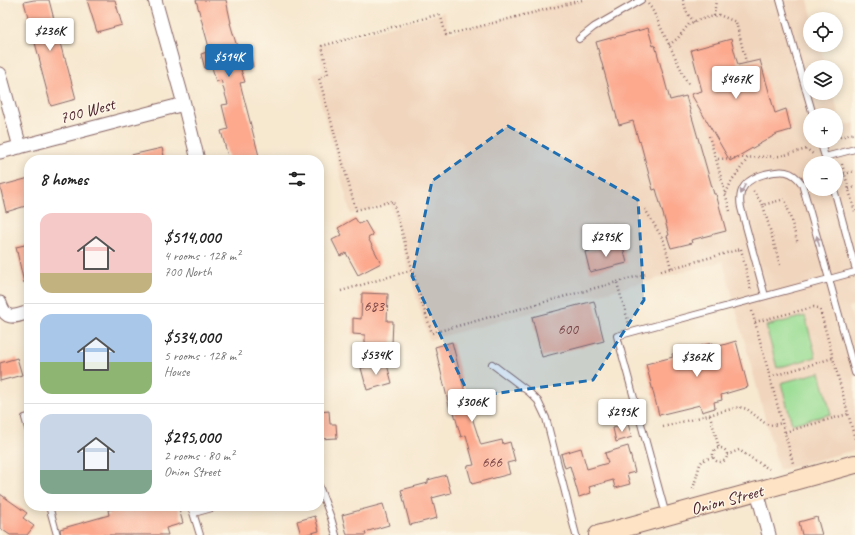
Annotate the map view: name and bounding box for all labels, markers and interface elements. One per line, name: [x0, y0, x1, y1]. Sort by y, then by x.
map controls: [803, 12, 843, 196]
button: locate: [803, 12, 843, 52]
pin: $236K: [22, 18, 78, 52]
text: $236K: [35, 23, 65, 39]
pin: $514K: [201, 44, 257, 78]
text: $514K: [214, 49, 244, 65]
button: layers: [803, 60, 843, 100]
pin: $467K: [708, 66, 764, 100]
text: $467K: [721, 71, 751, 87]
street label: 700 West: [57, 93, 119, 128]
button: +: [803, 108, 843, 148]
button: −: [803, 156, 843, 196]
icon: filters: [286, 168, 308, 190]
text: 8 homes: [40, 169, 88, 190]
one-way arrow: [740, 183, 747, 195]
pin: $295K: [578, 224, 634, 258]
text: $514,000: [164, 227, 221, 248]
icon: home: [72, 229, 120, 277]
text: $295K: [591, 229, 621, 245]
one-way arrow: [815, 235, 821, 248]
text: 4 rooms · 128 m²: [164, 248, 240, 264]
text: 700 North: [164, 264, 212, 280]
house number: 683: [364, 297, 385, 316]
house number: 600: [558, 320, 579, 339]
text: $534,000: [164, 327, 221, 348]
icon: home: [72, 330, 120, 378]
pin: $534K: [348, 342, 404, 376]
pin: $362K: [669, 344, 725, 378]
text: $534K: [361, 347, 391, 363]
text: 5 rooms · 128 m²: [164, 348, 240, 364]
text: $362K: [682, 349, 712, 365]
text: House: [164, 364, 189, 380]
pin: $306K: [444, 389, 500, 423]
text: $306K: [457, 394, 487, 410]
pin: $295K: [594, 399, 650, 433]
text: $295K: [607, 404, 637, 420]
text: $295,000: [164, 427, 220, 448]
icon: home: [72, 430, 120, 478]
text: 2 rooms · 80 m²: [164, 448, 234, 464]
house number: 666: [482, 453, 503, 472]
text: Onion Street: [164, 464, 220, 480]
street label: Onion Street: [689, 480, 768, 520]

